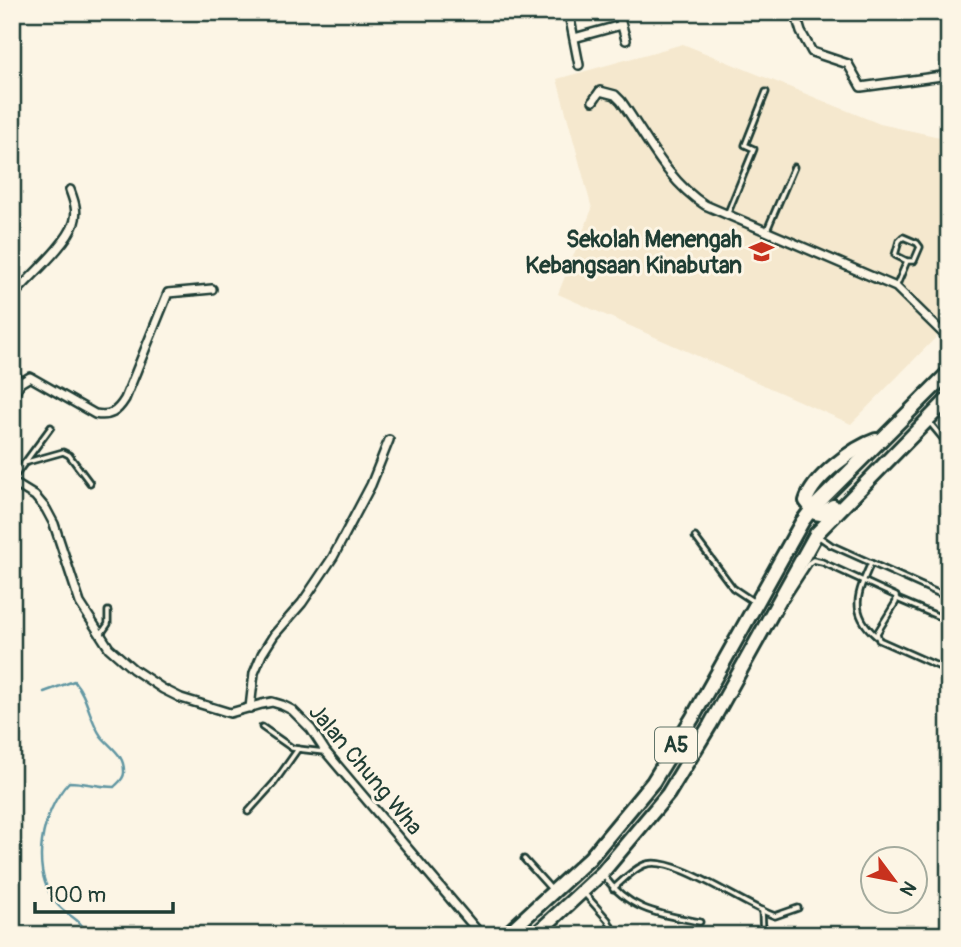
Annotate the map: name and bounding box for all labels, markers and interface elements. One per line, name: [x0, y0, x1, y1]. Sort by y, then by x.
place label: Sekolah Menengah Kebangsaan Kinabutan: [525, 225, 742, 280]
school or university icon: Sekolah Menengah Kebangsaan Kinabutan: [748, 238, 776, 266]
street label: Jalan Chung Wha: [302, 698, 429, 841]
road number: A5: [655, 728, 697, 762]
north arrow: [860, 846, 930, 916]
scale bar: [35, 870, 173, 914]
text: N: [894, 877, 921, 900]
text: 100 m: [46, 882, 106, 909]

